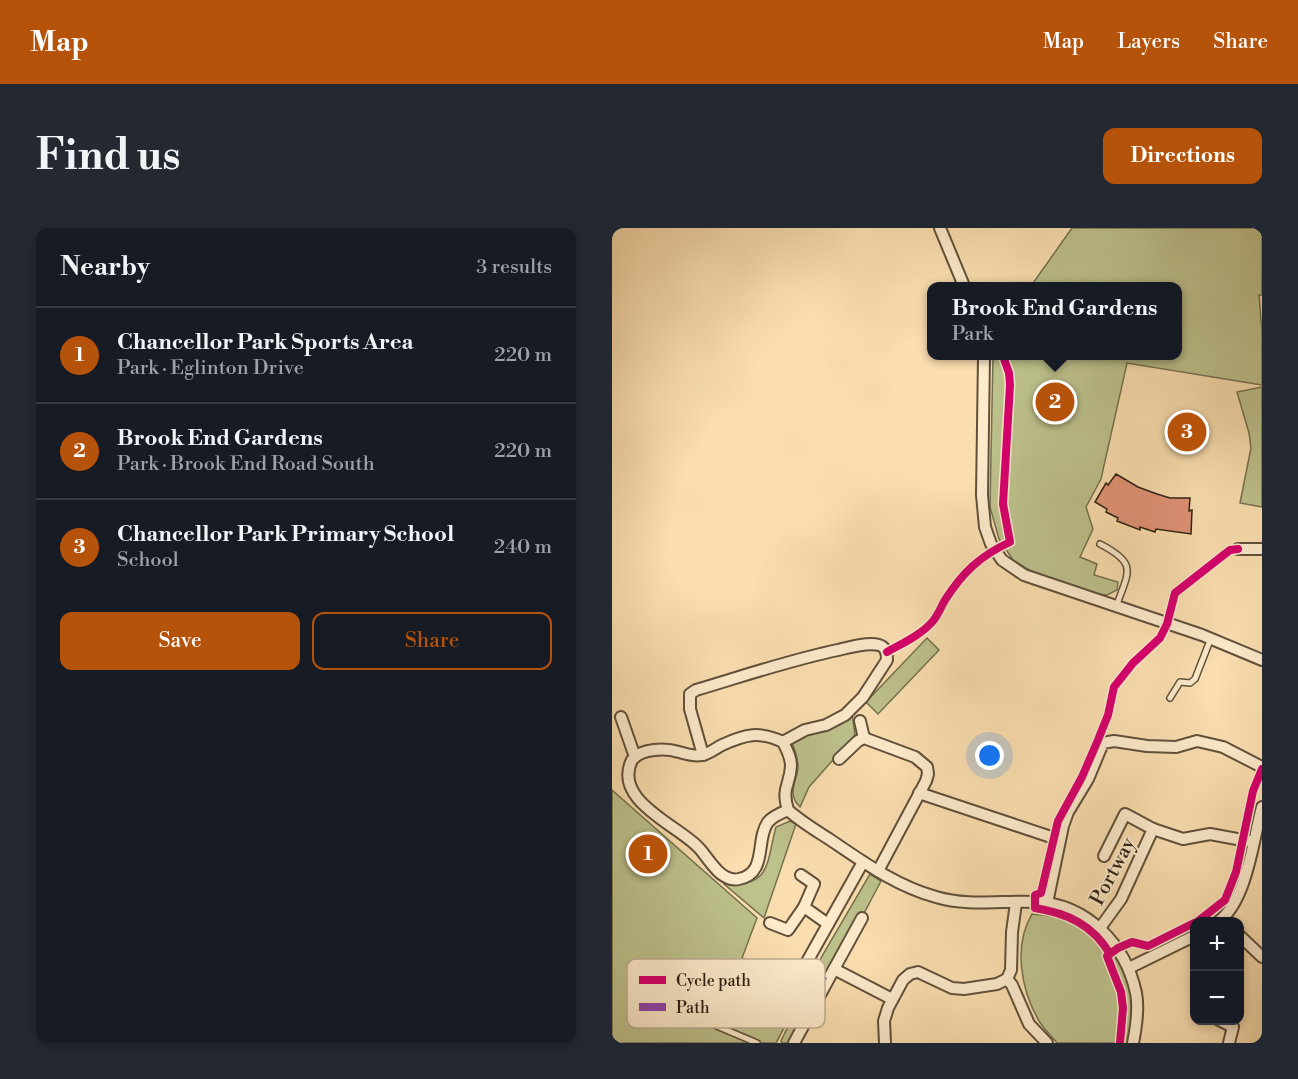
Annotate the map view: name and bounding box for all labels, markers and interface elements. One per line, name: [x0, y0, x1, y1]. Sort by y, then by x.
text: Map: [30, 25, 89, 60]
text: Map: [1043, 29, 1084, 55]
text: Layers: [1117, 29, 1180, 55]
text: Share: [1213, 29, 1268, 55]
button: Directions: [1103, 128, 1262, 184]
text: Find us: [36, 130, 180, 183]
text: Nearby: [60, 251, 150, 283]
text: 3 results: [476, 255, 552, 280]
popup: [927, 282, 1182, 360]
text: Brook End Gardens: [952, 295, 1157, 322]
text: Park: [952, 322, 993, 347]
text: Chancellor Park Sports Area: [117, 329, 413, 356]
text: 1: [75, 343, 84, 368]
text: 220 m: [494, 343, 552, 368]
text: Park · Eglinton Drive: [117, 356, 304, 381]
pin: 2: [1036, 380, 1074, 424]
pin: 3: [1168, 410, 1206, 454]
text: Brook End Gardens: [117, 425, 323, 452]
text: 2: [73, 439, 86, 464]
text: 220 m: [494, 439, 552, 464]
text: Park · Brook End Road South: [117, 452, 375, 477]
text: Chancellor Park Primary School: [117, 521, 454, 548]
text: 3: [73, 535, 86, 560]
text: 240 m: [494, 535, 552, 560]
text: School: [117, 548, 179, 573]
button: Save: [60, 612, 300, 670]
button: Share: [312, 612, 552, 670]
your location: [975, 741, 1004, 770]
pin: 1: [628, 832, 668, 876]
street label: Portway: [1085, 833, 1142, 910]
map controls: [1190, 917, 1244, 1025]
button: +: [1190, 917, 1244, 971]
legend: [627, 959, 825, 1028]
text: Cycle path: [676, 971, 751, 991]
button: −: [1190, 971, 1244, 1025]
text: Path: [676, 998, 710, 1018]

